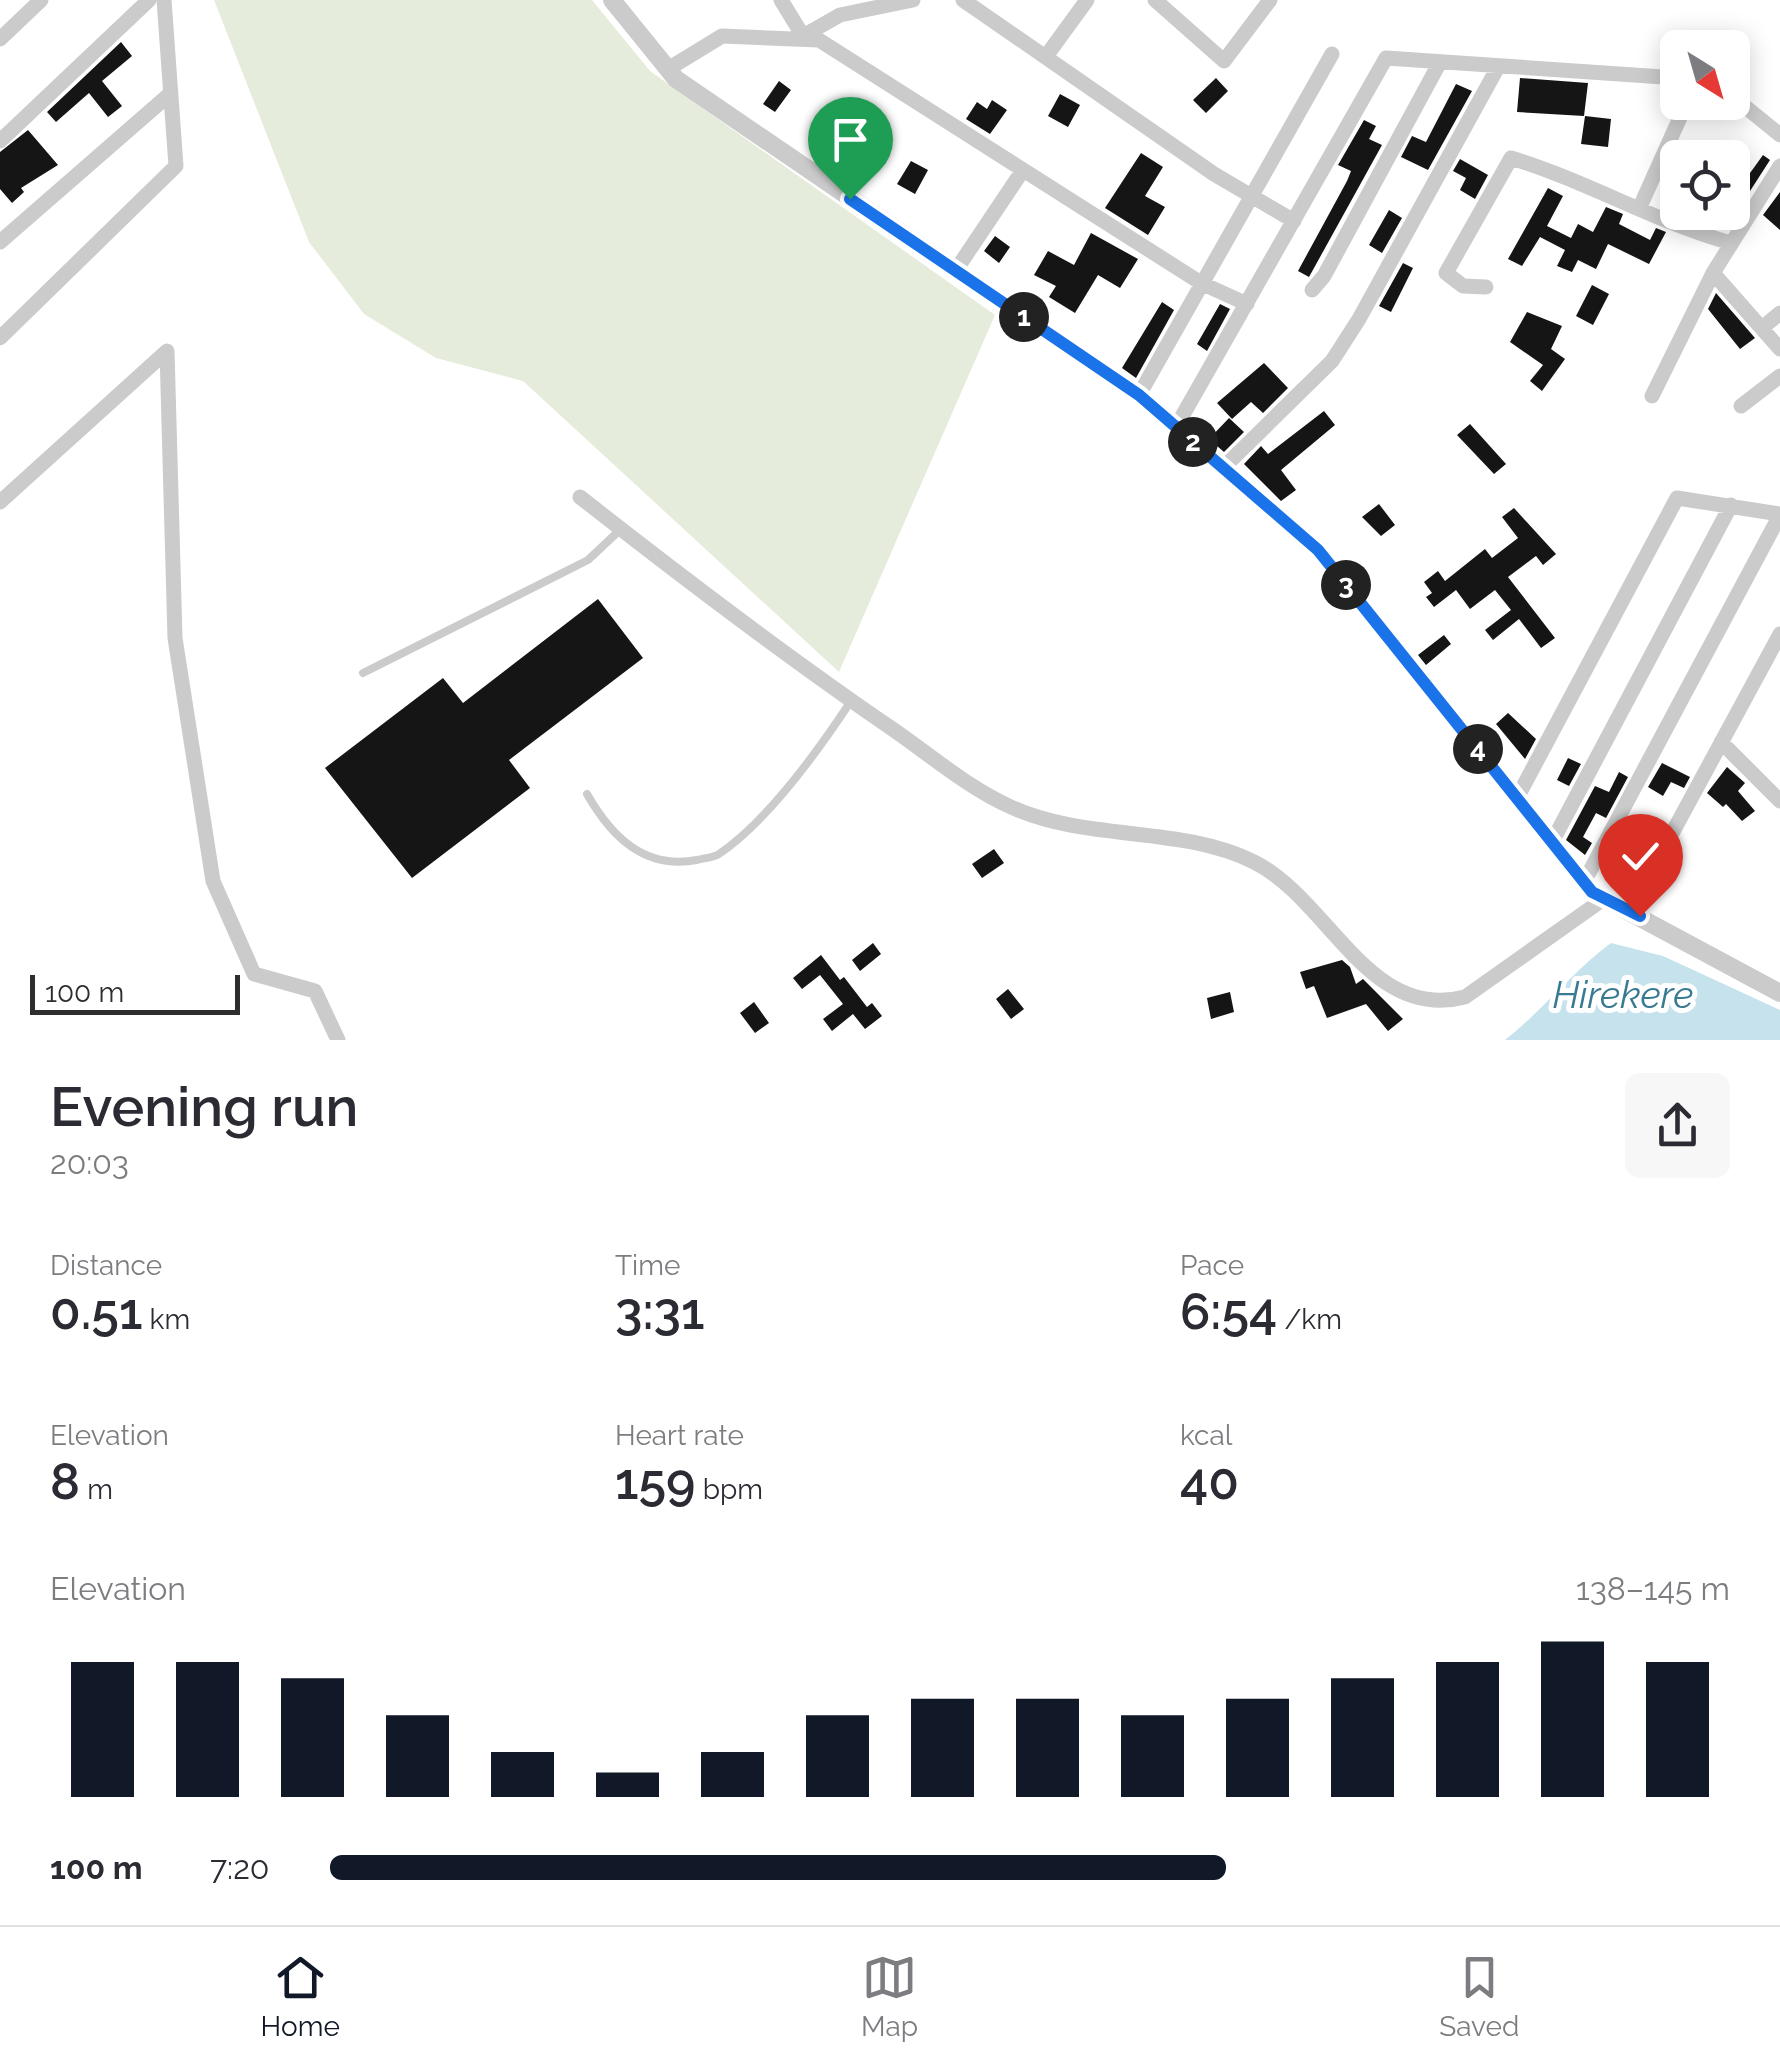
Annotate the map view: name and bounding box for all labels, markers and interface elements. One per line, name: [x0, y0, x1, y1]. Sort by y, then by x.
north arrow: [1660, 30, 1750, 120]
map controls: [1660, 30, 1750, 230]
pin: [808, 97, 893, 200]
icon: arrive: [823, 112, 878, 167]
button: locate: [1660, 140, 1750, 230]
pin: 1: [999, 292, 1049, 342]
text: 1: [1017, 300, 1031, 333]
pin: 2: [1168, 417, 1218, 467]
text: 2: [1185, 425, 1201, 458]
pin: 3: [1321, 560, 1371, 610]
text: 3: [1338, 568, 1354, 601]
pin: 4: [1453, 724, 1503, 774]
text: 4: [1470, 732, 1486, 765]
pin: [1598, 814, 1683, 917]
icon: check: [1613, 829, 1668, 884]
scale bar: [30, 970, 240, 1014]
water label: Hirekere: [1552, 972, 1694, 1017]
text: 100 m: [45, 976, 124, 1009]
button: share: [1625, 1073, 1730, 1178]
text: Evening run: [50, 1074, 358, 1139]
text: 20:03: [50, 1144, 129, 1181]
text: Distance: [50, 1249, 162, 1282]
text: Time: [615, 1249, 680, 1282]
text: Pace: [1180, 1249, 1244, 1282]
text: 0.51: [50, 1282, 142, 1341]
text: 3:31: [615, 1282, 705, 1341]
text: 6:54: [1180, 1282, 1277, 1341]
text: km: [142, 1303, 190, 1336]
text: /km: [1277, 1303, 1342, 1336]
text: Elevation: [50, 1419, 169, 1452]
text: Heart rate: [615, 1419, 744, 1452]
text: kcal: [1180, 1419, 1232, 1452]
text: 8: [50, 1452, 80, 1511]
text: 159: [615, 1452, 696, 1511]
text: 40: [1180, 1452, 1239, 1511]
text: m: [80, 1473, 113, 1506]
text: bpm: [696, 1473, 763, 1506]
text: Elevation: [50, 1570, 186, 1607]
text: 138–145 m: [1576, 1570, 1730, 1607]
text: 100 m: [50, 1849, 143, 1886]
text: 7:20: [210, 1849, 269, 1886]
tab: Home: [261, 1950, 340, 2043]
tab: Map: [861, 1950, 918, 2043]
tab: Saved: [1439, 1950, 1519, 2043]

